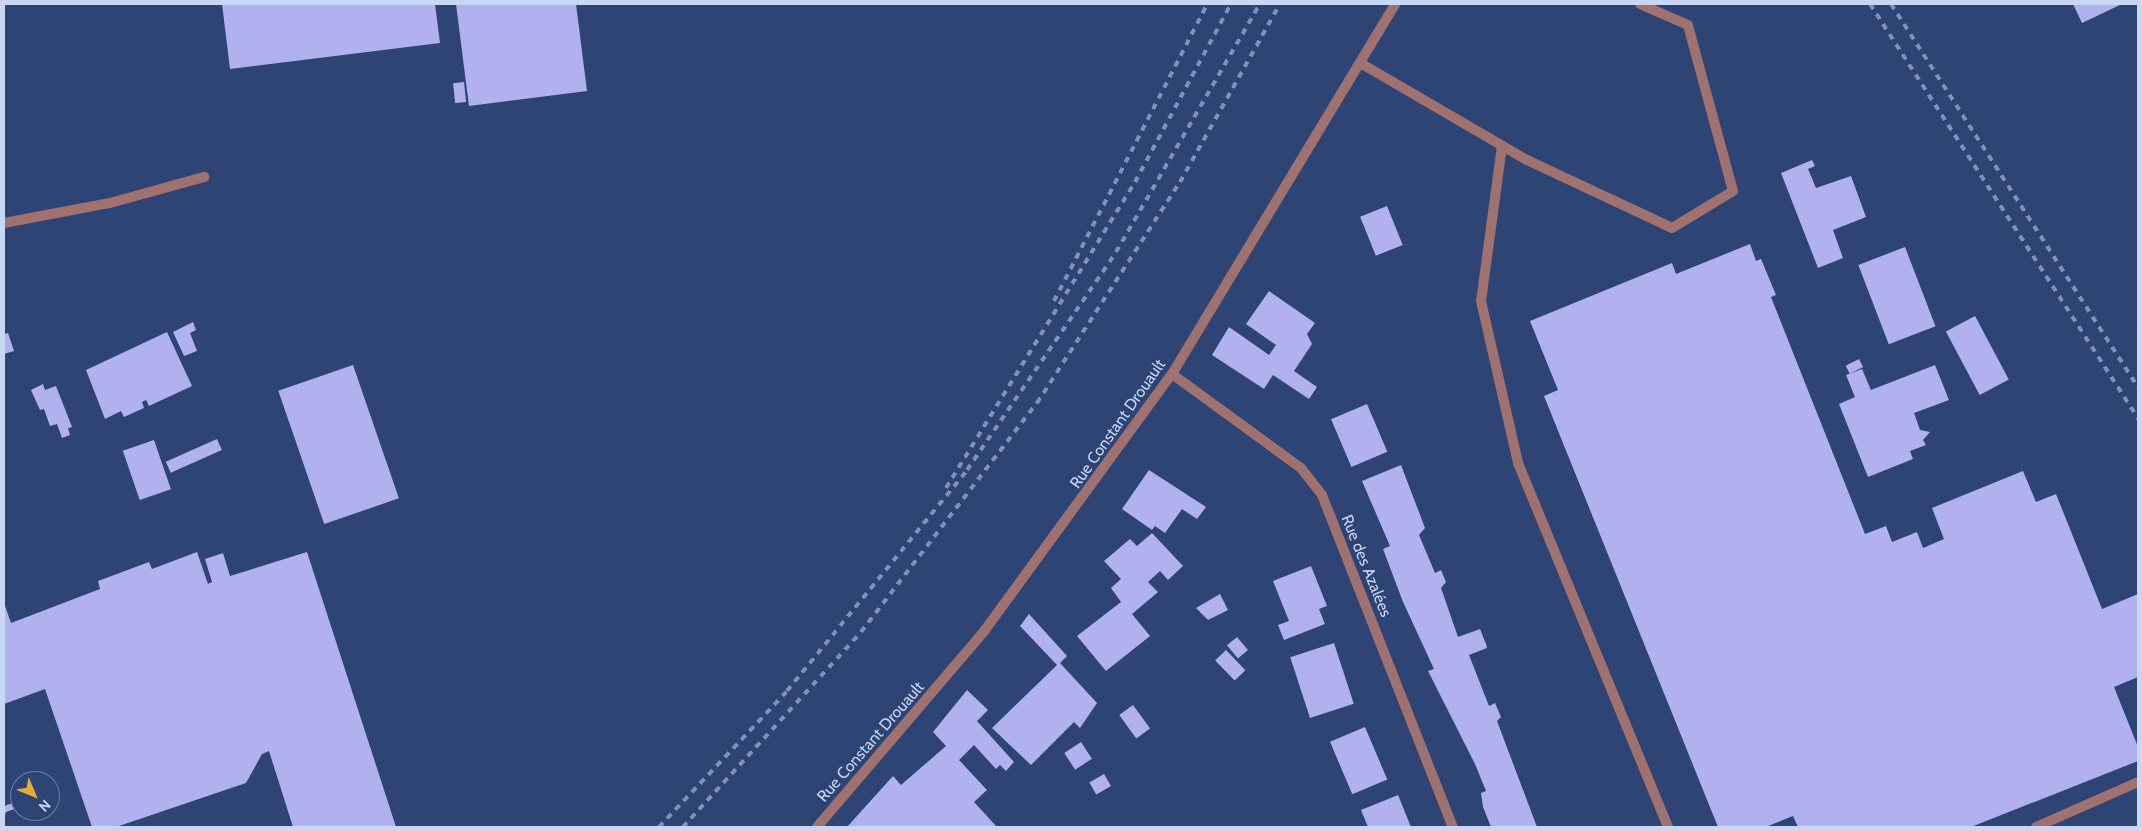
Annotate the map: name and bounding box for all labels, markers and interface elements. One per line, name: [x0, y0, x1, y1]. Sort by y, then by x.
street label: Rue Constant Drouault: [1066, 356, 1170, 492]
street label: Rue des Azalées: [1337, 512, 1395, 620]
street label: Rue Constant Drouault: [813, 678, 929, 806]
north arrow: [10, 771, 60, 821]
text: N: [35, 796, 55, 816]

